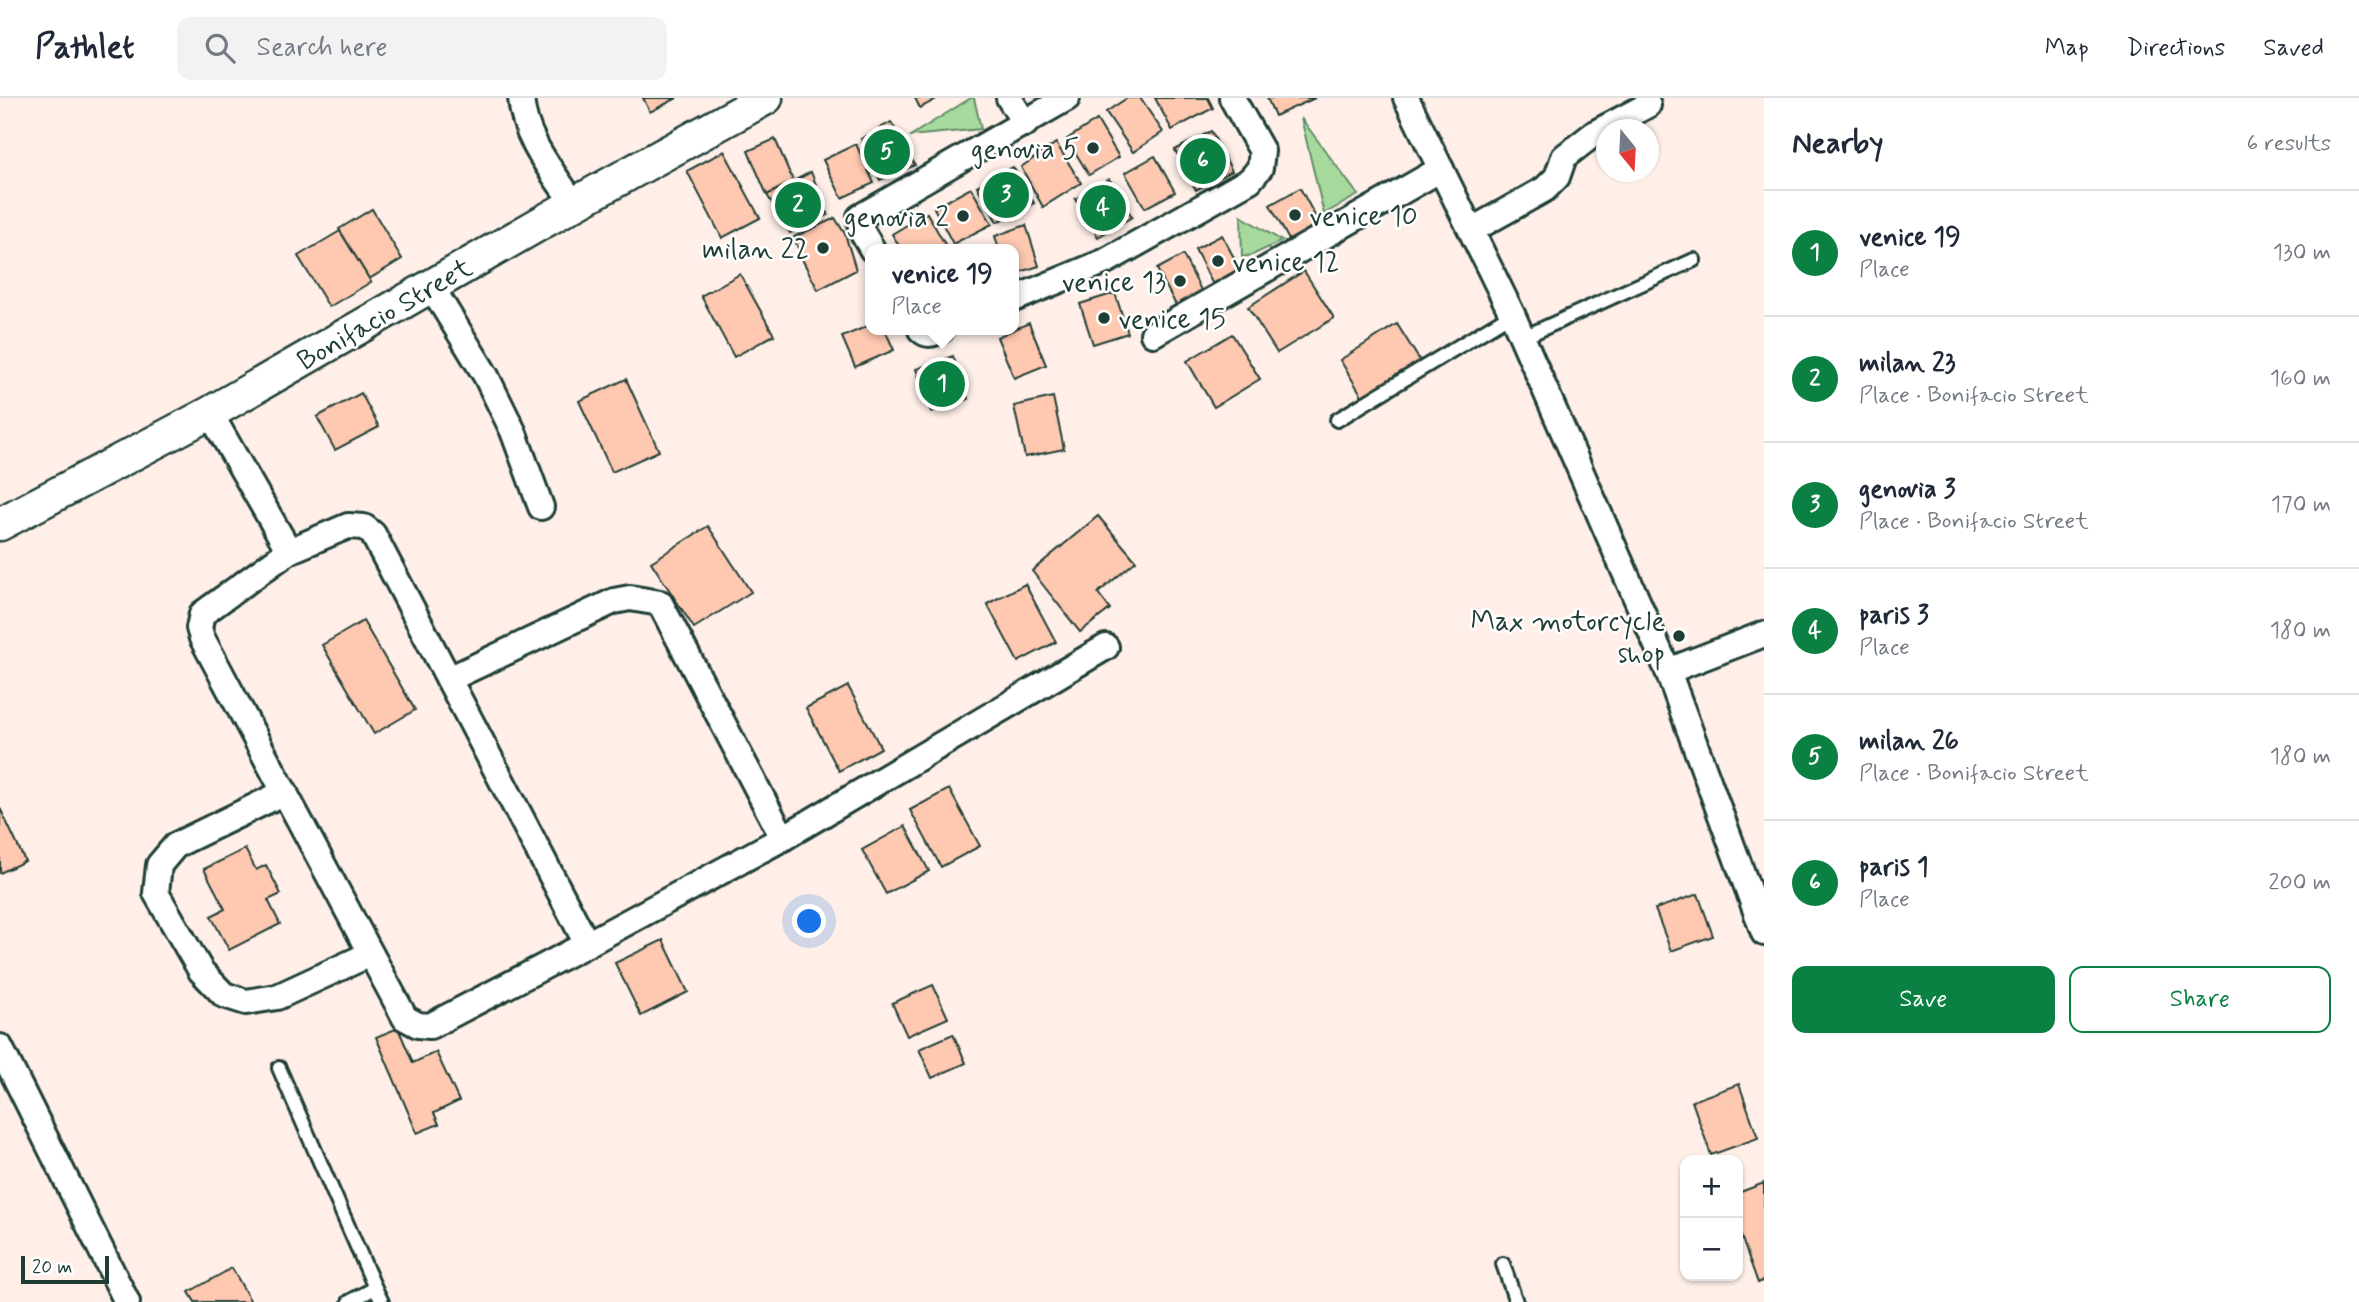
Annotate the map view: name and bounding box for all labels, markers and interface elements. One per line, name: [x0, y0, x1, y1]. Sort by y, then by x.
search box: [177, 17, 667, 80]
text: Pathlet: [35, 26, 135, 70]
icon: search: [201, 29, 239, 67]
text: Search here: [257, 31, 387, 65]
text: Map: [2045, 33, 2089, 64]
text: Directions: [2127, 33, 2225, 64]
text: Saved: [2263, 33, 2324, 64]
north arrow: [1596, 119, 1659, 182]
text: Nearby: [1792, 124, 1883, 163]
pin: 5: [864, 126, 910, 178]
text: 6 results: [2247, 129, 2331, 159]
place label: genovia 5: [971, 132, 1079, 169]
pin: 6: [1180, 135, 1226, 187]
marker: genovia 5: [1085, 140, 1101, 156]
pin: 3: [983, 169, 1029, 221]
pin: 2: [775, 179, 821, 231]
pin: 4: [1080, 182, 1126, 234]
place label: venice 10: [1309, 199, 1418, 236]
place label: genovia 2: [844, 200, 949, 237]
marker: venice 10: [1287, 207, 1303, 223]
marker: genovia 2: [955, 208, 971, 224]
text: venice 19: [1859, 221, 1961, 255]
place label: milan 22: [702, 232, 809, 269]
text: 1: [1810, 238, 1820, 268]
text: 130 m: [2273, 238, 2331, 268]
marker: milan 22: [815, 240, 831, 256]
popup: [865, 244, 1019, 335]
place label: venice 12: [1232, 245, 1340, 282]
street label: Bonifacio Street: [291, 250, 480, 380]
marker: venice 12: [1210, 253, 1226, 269]
text: Place: [1859, 255, 1910, 285]
text: venice 19: [891, 258, 993, 292]
place label: venice 13: [1061, 265, 1166, 302]
marker: venice 13: [1172, 273, 1188, 289]
text: Place: [891, 292, 942, 322]
place label: venice 15: [1118, 302, 1226, 339]
marker: venice 15: [1096, 310, 1112, 326]
text: milan 23: [1859, 347, 1956, 381]
pin: 1: [919, 358, 965, 410]
text: 2: [1809, 364, 1821, 394]
text: 160 m: [2270, 364, 2331, 394]
text: Place · Bonifacio Street: [1859, 381, 2089, 411]
text: genovia 3: [1859, 473, 1955, 507]
text: 3: [1810, 490, 1820, 520]
text: 170 m: [2271, 490, 2331, 520]
text: Place · Bonifacio Street: [1859, 507, 2089, 537]
text: paris 3: [1859, 599, 1929, 633]
place label: Max motorcycle shop: [1470, 604, 1665, 673]
text: 4: [1808, 616, 1822, 646]
text: 180 m: [2270, 616, 2331, 646]
marker: Max motorcycle shop: [1671, 628, 1687, 644]
text: Place: [1859, 633, 1910, 663]
text: milan 26: [1859, 725, 1959, 759]
text: 5: [1808, 742, 1822, 772]
text: 180 m: [2270, 742, 2331, 772]
text: Place · Bonifacio Street: [1859, 759, 2089, 789]
text: paris 1: [1859, 851, 1929, 885]
text: 6: [1809, 868, 1821, 898]
text: 200 m: [2268, 868, 2331, 898]
text: Place: [1859, 885, 1910, 915]
your location: [792, 904, 826, 938]
button: Save: [1792, 966, 2055, 1033]
button: Share: [2069, 966, 2331, 1033]
map controls: [1680, 1155, 1743, 1281]
button: +: [1680, 1155, 1743, 1218]
button: −: [1680, 1218, 1743, 1281]
scale bar: [21, 1253, 108, 1285]
text: 20 m: [32, 1255, 72, 1280]

